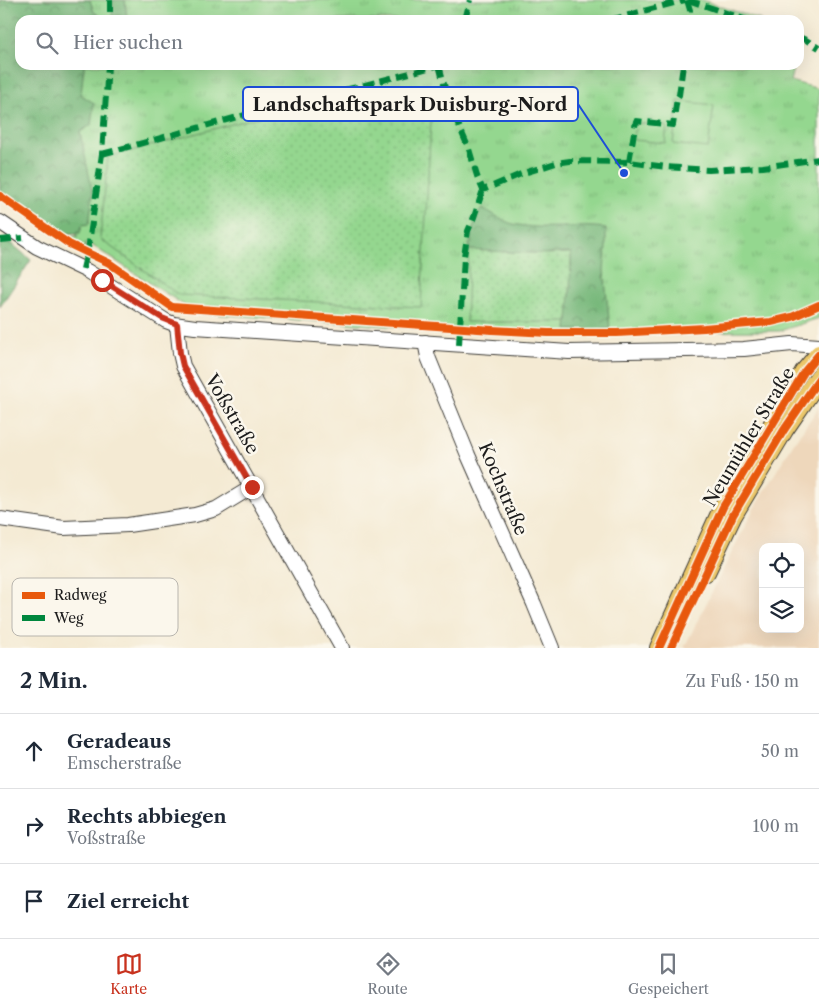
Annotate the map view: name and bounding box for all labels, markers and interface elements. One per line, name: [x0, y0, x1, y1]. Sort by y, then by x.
search box: [15, 15, 804, 70]
icon: search: [33, 29, 61, 57]
text: Hier suchen: [73, 31, 183, 54]
callout: Landschaftspark Duisburg-Nord: [243, 87, 578, 121]
text: Landschaftspark Duisburg-Nord: [253, 93, 568, 116]
route start: [91, 269, 114, 292]
street label: Neumühler Straße: [699, 363, 799, 511]
street label: Voßstraße: [200, 369, 264, 458]
street label: Kochstraße: [474, 439, 532, 539]
route end: [241, 476, 264, 499]
map controls: [759, 543, 804, 633]
button: locate: [759, 543, 804, 588]
legend: [12, 578, 178, 636]
text: Radweg: [54, 586, 107, 604]
button: layers: [759, 588, 804, 633]
text: Weg: [53, 609, 84, 627]
text: 2 Min.: [20, 668, 88, 693]
text: Zu Fuß · 150 m: [685, 671, 799, 691]
text: Geradeaus: [67, 730, 171, 753]
icon: ahead: [20, 737, 48, 765]
text: 50 m: [761, 741, 799, 761]
text: Emscherstraße: [67, 753, 182, 773]
text: Rechts abbiegen: [67, 805, 227, 828]
icon: right: [20, 812, 48, 840]
text: 100 m: [753, 816, 799, 836]
text: Voßstraße: [67, 828, 146, 848]
icon: arrive: [20, 887, 48, 915]
text: Ziel erreicht: [67, 890, 189, 913]
tab: Karte: [110, 950, 147, 998]
tab: Route: [368, 950, 408, 998]
tab: Gespeichert: [628, 950, 709, 998]

